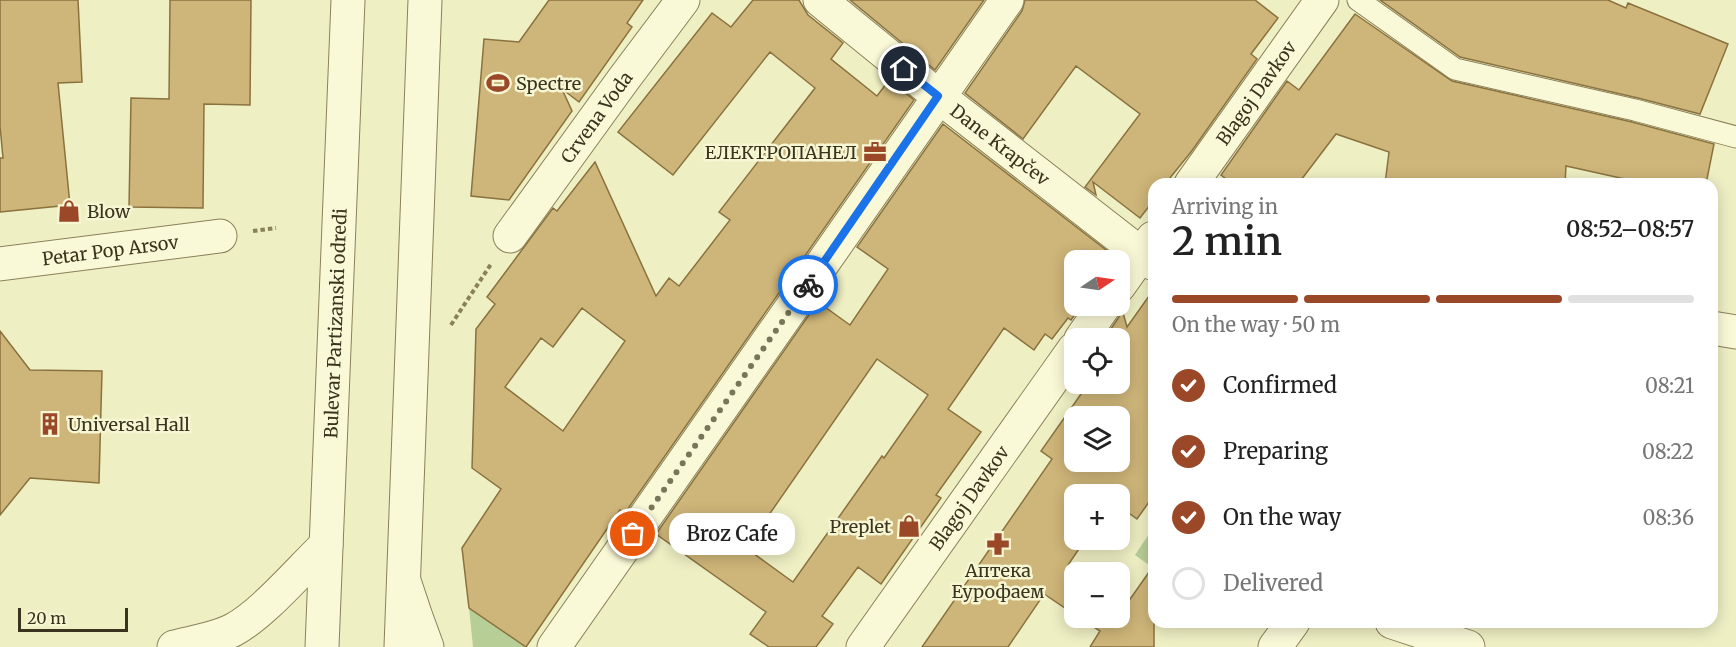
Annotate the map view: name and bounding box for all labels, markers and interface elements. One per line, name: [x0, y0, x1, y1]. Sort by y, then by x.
street label: Blagoj Davkov: [1211, 35, 1301, 149]
pin: [878, 43, 929, 94]
icon: home: [887, 52, 920, 85]
street label: Crvena Voda: [555, 66, 637, 167]
sports icon: Spectre: [485, 70, 511, 96]
place label: Spectre: [516, 72, 581, 95]
street label: Dane Krapčev: [946, 99, 1055, 191]
office icon: ЕЛЕКТРОПАНЕЛ: [862, 139, 888, 165]
place label: ЕЛЕКТРОПАНЕЛ: [705, 141, 857, 164]
text: Arriving in: [1172, 194, 1278, 219]
shop icon: Blow: [56, 198, 82, 224]
place label: Blow: [87, 200, 131, 223]
street label: Bulevar Partizanski odredi: [319, 207, 351, 439]
text: 08:52–08:57: [1566, 215, 1694, 243]
text: 2 min: [1172, 217, 1282, 266]
street label: Petar Pop Arsov: [41, 230, 180, 270]
north arrow: [1064, 250, 1130, 316]
map controls: [1064, 250, 1130, 628]
courier: [778, 255, 838, 315]
icon: bike: [792, 269, 825, 302]
text: On the way · 50 m: [1172, 312, 1340, 337]
button: locate: [1064, 328, 1130, 394]
icon: check: [1172, 369, 1205, 402]
text: Confirmed: [1223, 371, 1337, 399]
text: 08:21: [1645, 373, 1694, 398]
button: layers: [1064, 406, 1130, 472]
building icon: Universal Hall: [37, 411, 63, 437]
place label: Universal Hall: [68, 413, 190, 436]
icon: check: [1172, 435, 1205, 468]
text: Preparing: [1223, 437, 1328, 465]
text: 08:22: [1642, 439, 1694, 464]
street label: Blagoj Davkov: [924, 440, 1014, 554]
button: +: [1064, 484, 1130, 550]
icon: check: [1172, 501, 1205, 534]
text: On the way: [1223, 503, 1341, 531]
text: 08:36: [1642, 505, 1694, 530]
pin: [607, 508, 658, 559]
callout: Broz Cafe: [669, 513, 795, 555]
shop icon: Preplet: [896, 513, 922, 539]
place label: Preplet: [830, 515, 891, 538]
icon: bag: [616, 517, 649, 550]
text: Broz Cafe: [686, 521, 778, 546]
pharmacy icon: Аптека Еурофаем: [985, 531, 1011, 557]
place label: Аптека Еурофаем: [951, 559, 1045, 603]
button: −: [1064, 562, 1130, 628]
text: Delivered: [1223, 569, 1323, 597]
scale bar: [18, 605, 128, 632]
text: 20 m: [27, 608, 66, 628]

